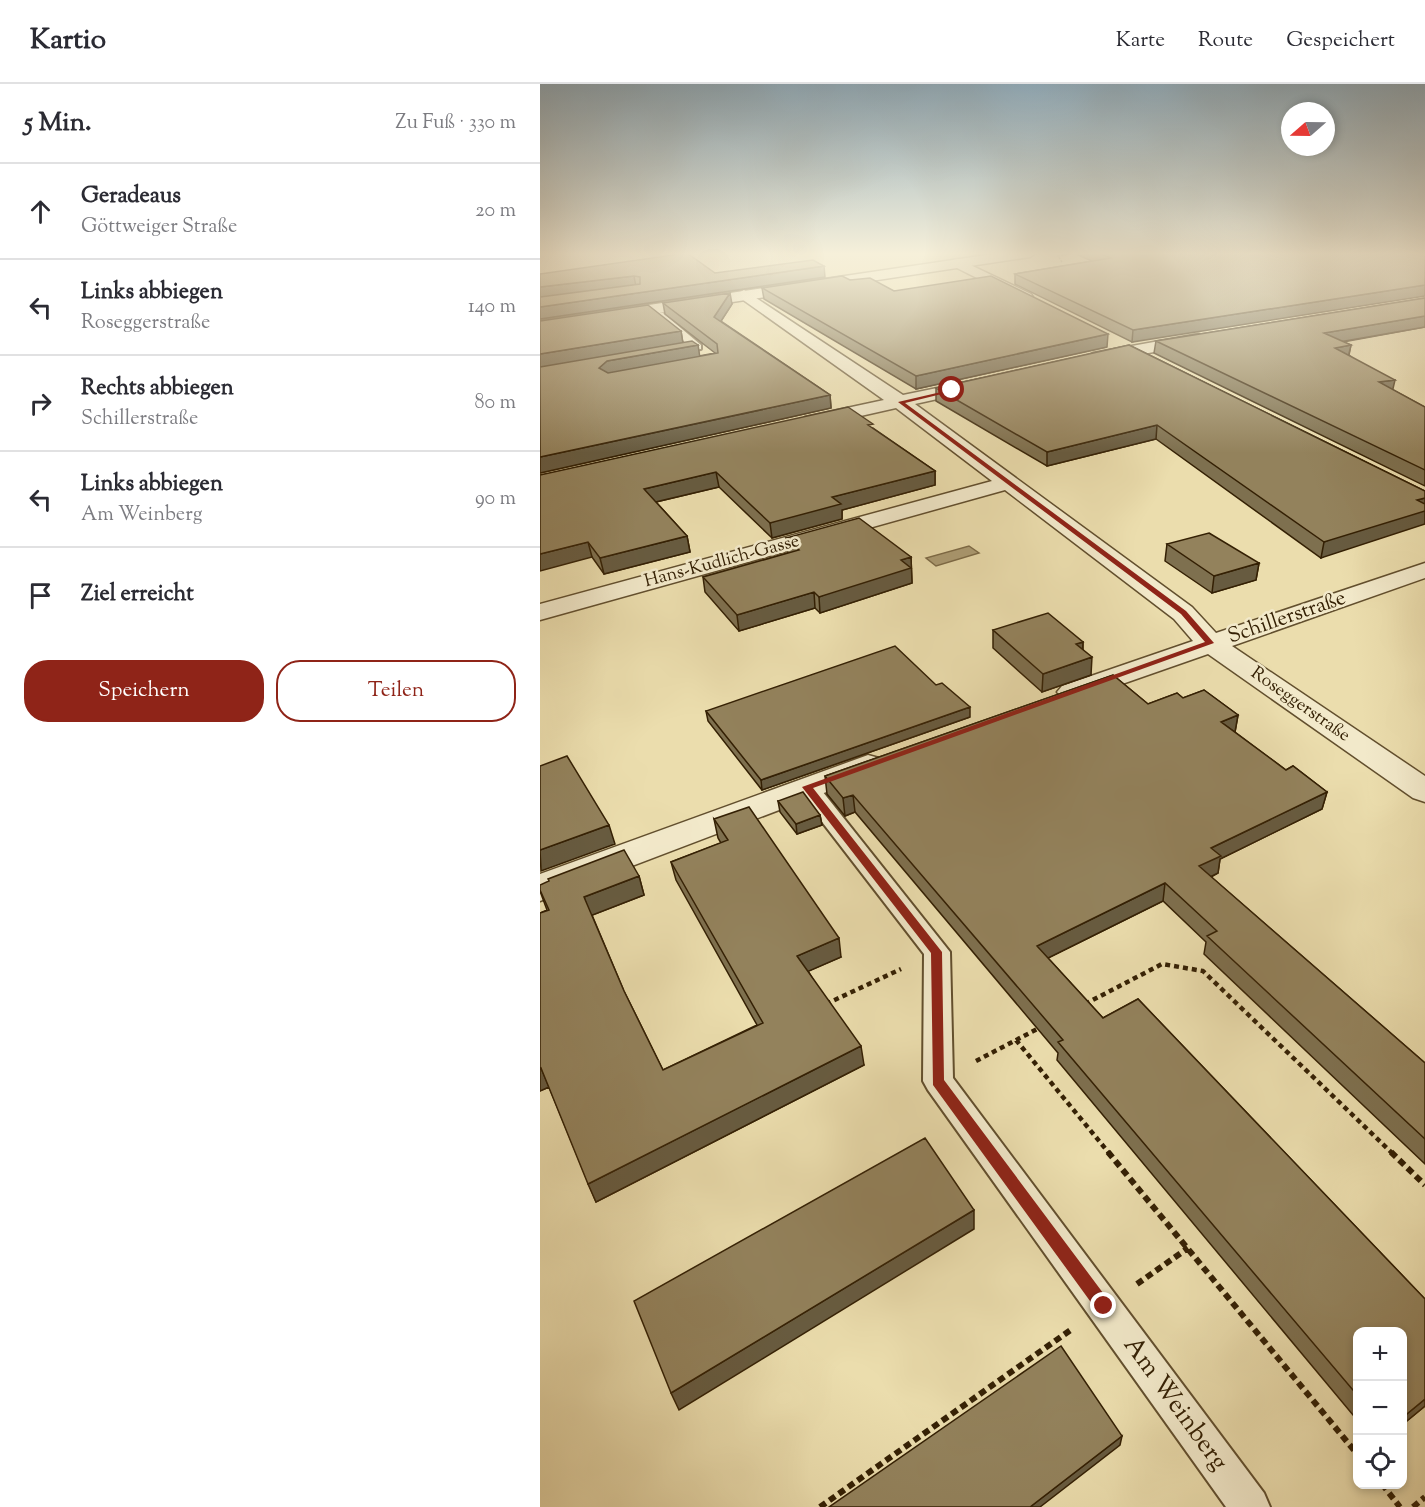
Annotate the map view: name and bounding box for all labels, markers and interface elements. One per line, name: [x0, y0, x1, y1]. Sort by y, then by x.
text: Kartio: [30, 21, 106, 61]
text: Karte: [1116, 26, 1165, 56]
text: Route: [1198, 26, 1253, 56]
text: Gespeichert: [1286, 26, 1395, 56]
north arrow: [1281, 102, 1335, 156]
text: 5 Min.: [24, 105, 92, 142]
text: Zu Fuß · 330 m: [395, 109, 516, 138]
text: Geradeaus: [81, 181, 181, 213]
icon: ahead: [24, 195, 57, 228]
text: 20 m: [475, 197, 516, 226]
text: Göttweiger Straße: [81, 213, 237, 242]
text: Links abbiegen: [81, 277, 223, 309]
icon: left: [24, 291, 57, 324]
text: 140 m: [468, 293, 516, 322]
text: Roseggerstraße: [81, 309, 210, 338]
text: Rechts abbiegen: [81, 373, 234, 405]
route start: [938, 376, 964, 402]
icon: right: [24, 387, 57, 420]
text: 80 m: [475, 389, 516, 418]
text: Schillerstraße: [81, 405, 198, 434]
text: Links abbiegen: [81, 469, 223, 501]
icon: left: [24, 483, 57, 516]
text: 90 m: [475, 485, 516, 514]
text: Am Weinberg: [81, 501, 202, 530]
street label: Hans-Kudlich-Gasse: [642, 529, 802, 595]
icon: arrive: [24, 579, 57, 612]
text: Ziel erreicht: [81, 579, 194, 611]
street label: Schillerstraße: [1224, 584, 1350, 652]
button: Speichern: [24, 660, 264, 722]
button: Teilen: [276, 660, 516, 722]
street label: Roseggerstraße: [1245, 661, 1355, 749]
route end: [1090, 1292, 1116, 1318]
map controls: [1353, 1327, 1407, 1489]
button: +: [1353, 1327, 1407, 1381]
street label: Am Weinberg: [1114, 1329, 1236, 1479]
button: −: [1353, 1381, 1407, 1435]
button: locate: [1353, 1435, 1407, 1489]

